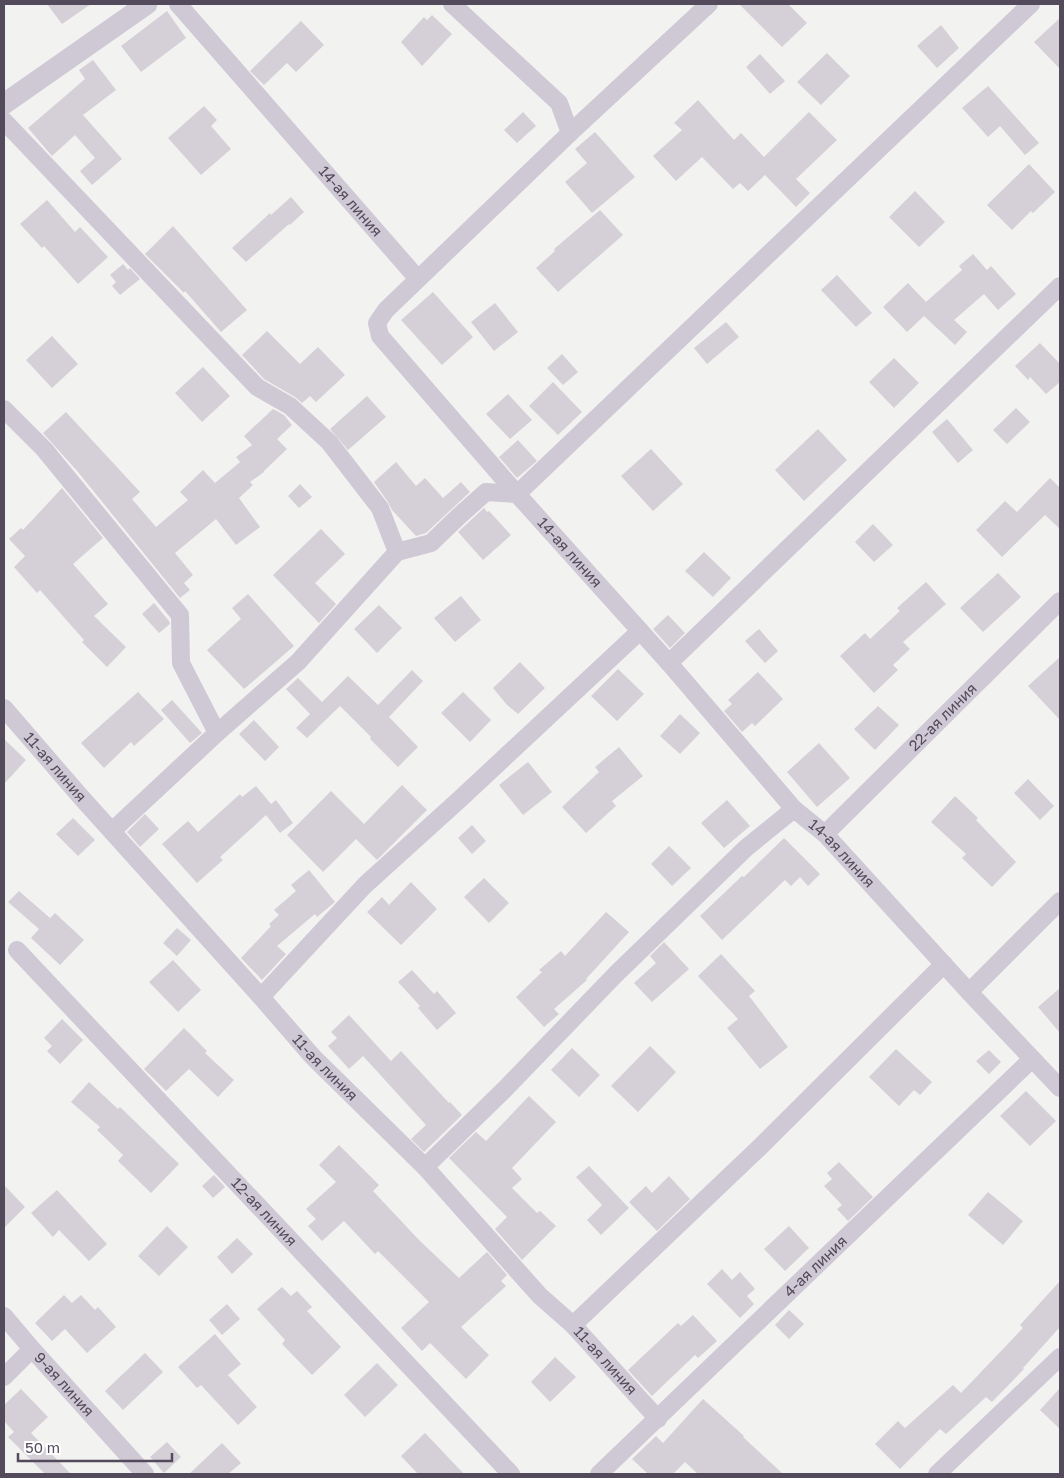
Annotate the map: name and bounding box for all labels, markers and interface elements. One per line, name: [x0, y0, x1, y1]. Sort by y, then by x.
street label: 14-ая линия: [315, 162, 387, 240]
street label: 14-ая линия: [534, 513, 606, 591]
street label: 22-ая линия: [904, 679, 980, 754]
street label: 11-ая линия: [21, 728, 91, 805]
street label: 14-ая линия: [806, 815, 879, 891]
street label: 11-ая линия: [289, 1030, 362, 1104]
street label: 12-ая линия: [228, 1173, 301, 1249]
street label: 4-ая линия: [780, 1231, 850, 1300]
street label: 11-ая линия: [571, 1322, 641, 1398]
street label: 9-ая линия: [31, 1348, 98, 1420]
scale bar: [18, 1430, 171, 1462]
text: 50 m: [25, 1438, 60, 1456]

